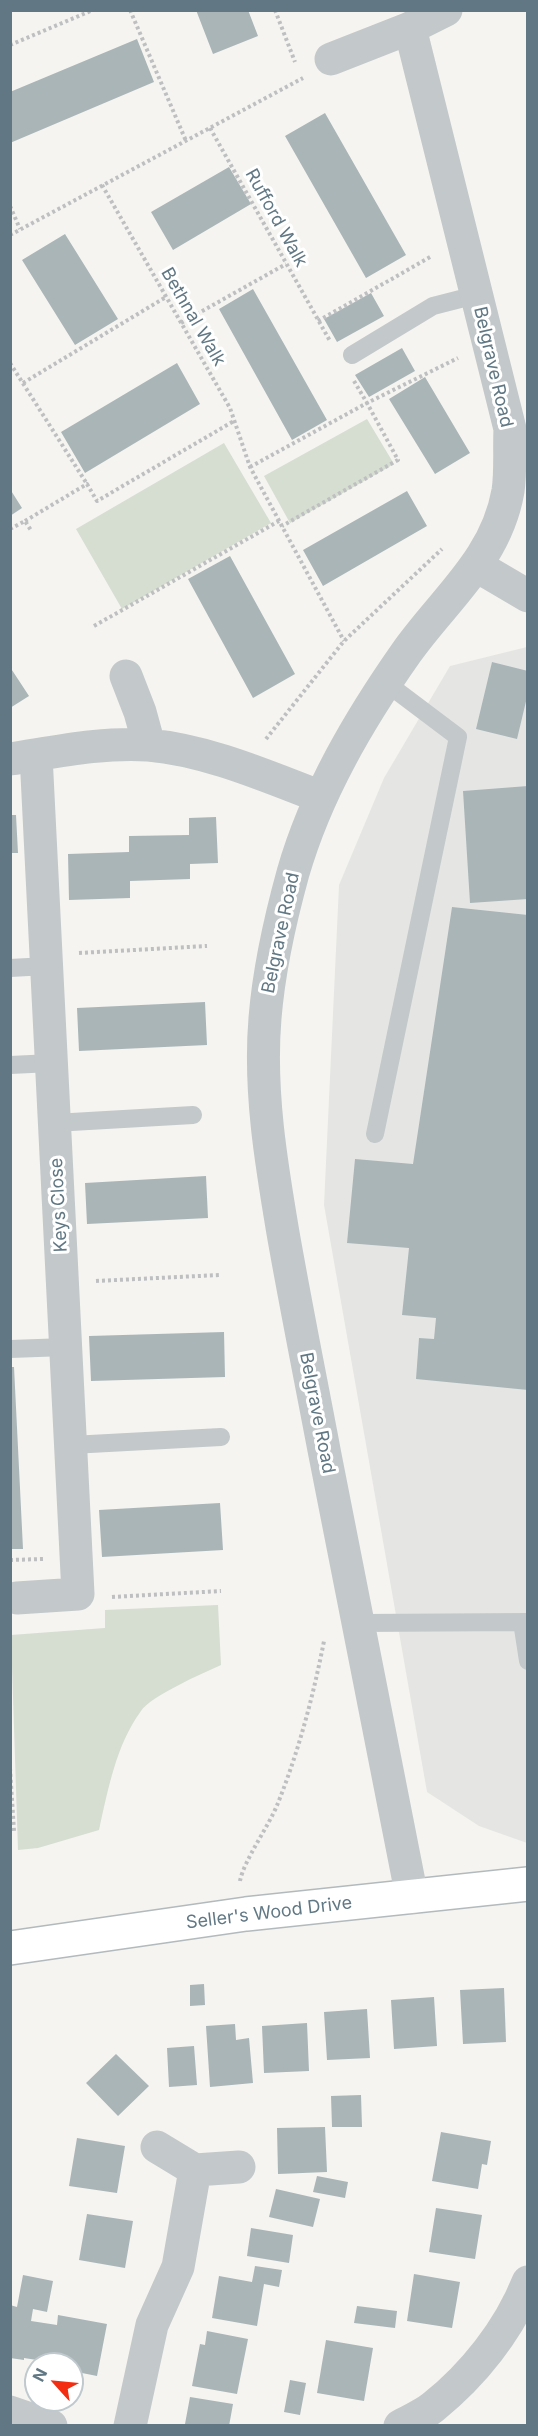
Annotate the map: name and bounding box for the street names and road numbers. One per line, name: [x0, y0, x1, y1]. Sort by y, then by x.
street label: Rufford Walk: [240, 165, 312, 271]
street label: Bethnal Walk: [156, 264, 230, 370]
street label: Belgrave Road: [469, 305, 517, 429]
street label: Belgrave Road: [258, 871, 304, 995]
street label: Keys Close: [46, 1157, 72, 1253]
street label: Belgrave Road: [295, 1351, 339, 1475]
street label: Seller's Wood Drive: [185, 1892, 353, 1934]

